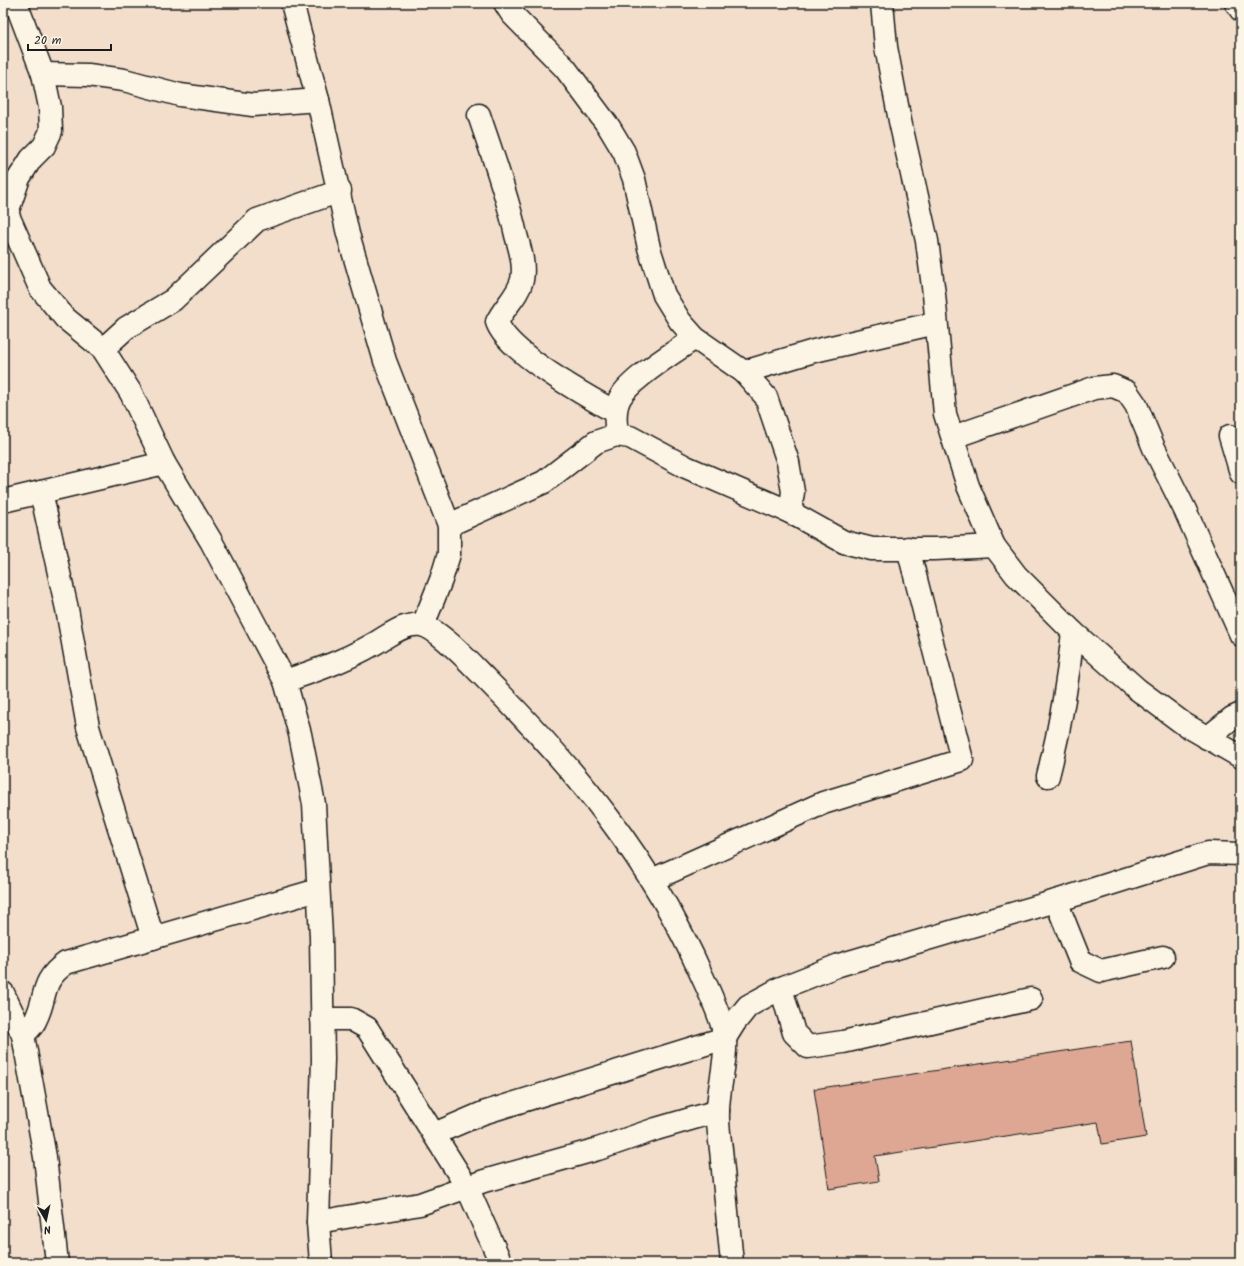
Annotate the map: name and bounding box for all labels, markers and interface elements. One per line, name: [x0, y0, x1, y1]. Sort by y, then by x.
scale bar: [28, 26, 111, 52]
text: 20 m: [34, 31, 62, 50]
north arrow: [26, 1200, 66, 1240]
text: N: [43, 1219, 52, 1238]

